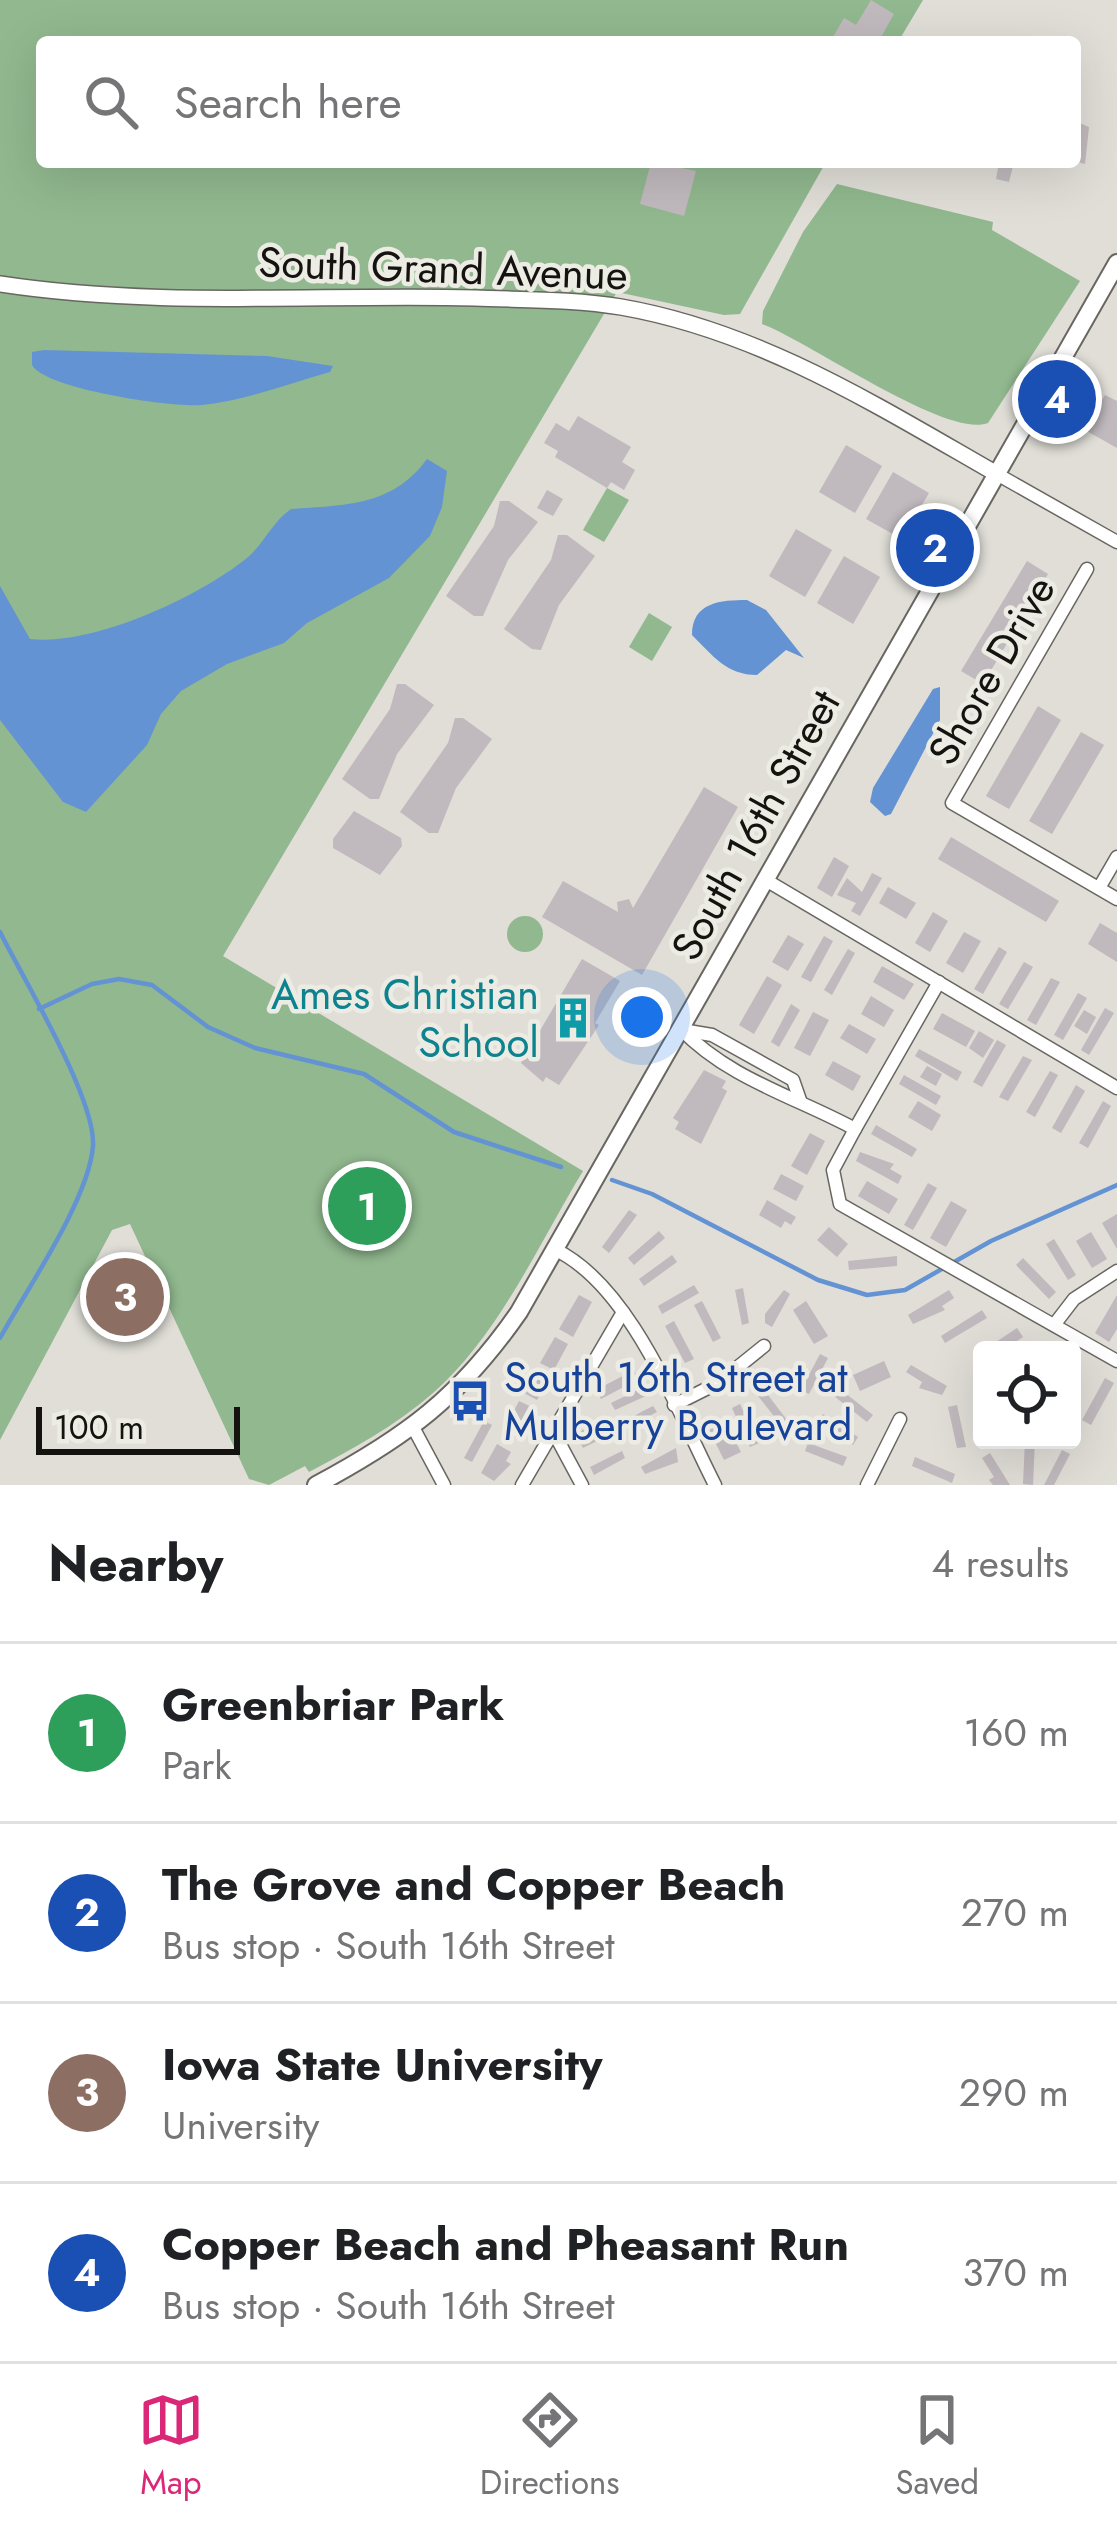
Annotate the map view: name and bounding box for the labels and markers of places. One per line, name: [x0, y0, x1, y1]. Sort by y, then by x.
pin: 4: [1018, 354, 1096, 444]
pin: 2: [896, 503, 974, 593]
place label: Ames Christian School: [271, 964, 539, 1073]
building icon: Ames Christian School: [550, 995, 596, 1041]
pin: 1: [328, 1161, 406, 1251]
pin: 3: [86, 1252, 164, 1342]
place label: South 16th Street at Mulberry Boulevard: [504, 1347, 853, 1456]
bus stop icon: South 16th Street at Mulberry Boulevard: [447, 1378, 493, 1424]

